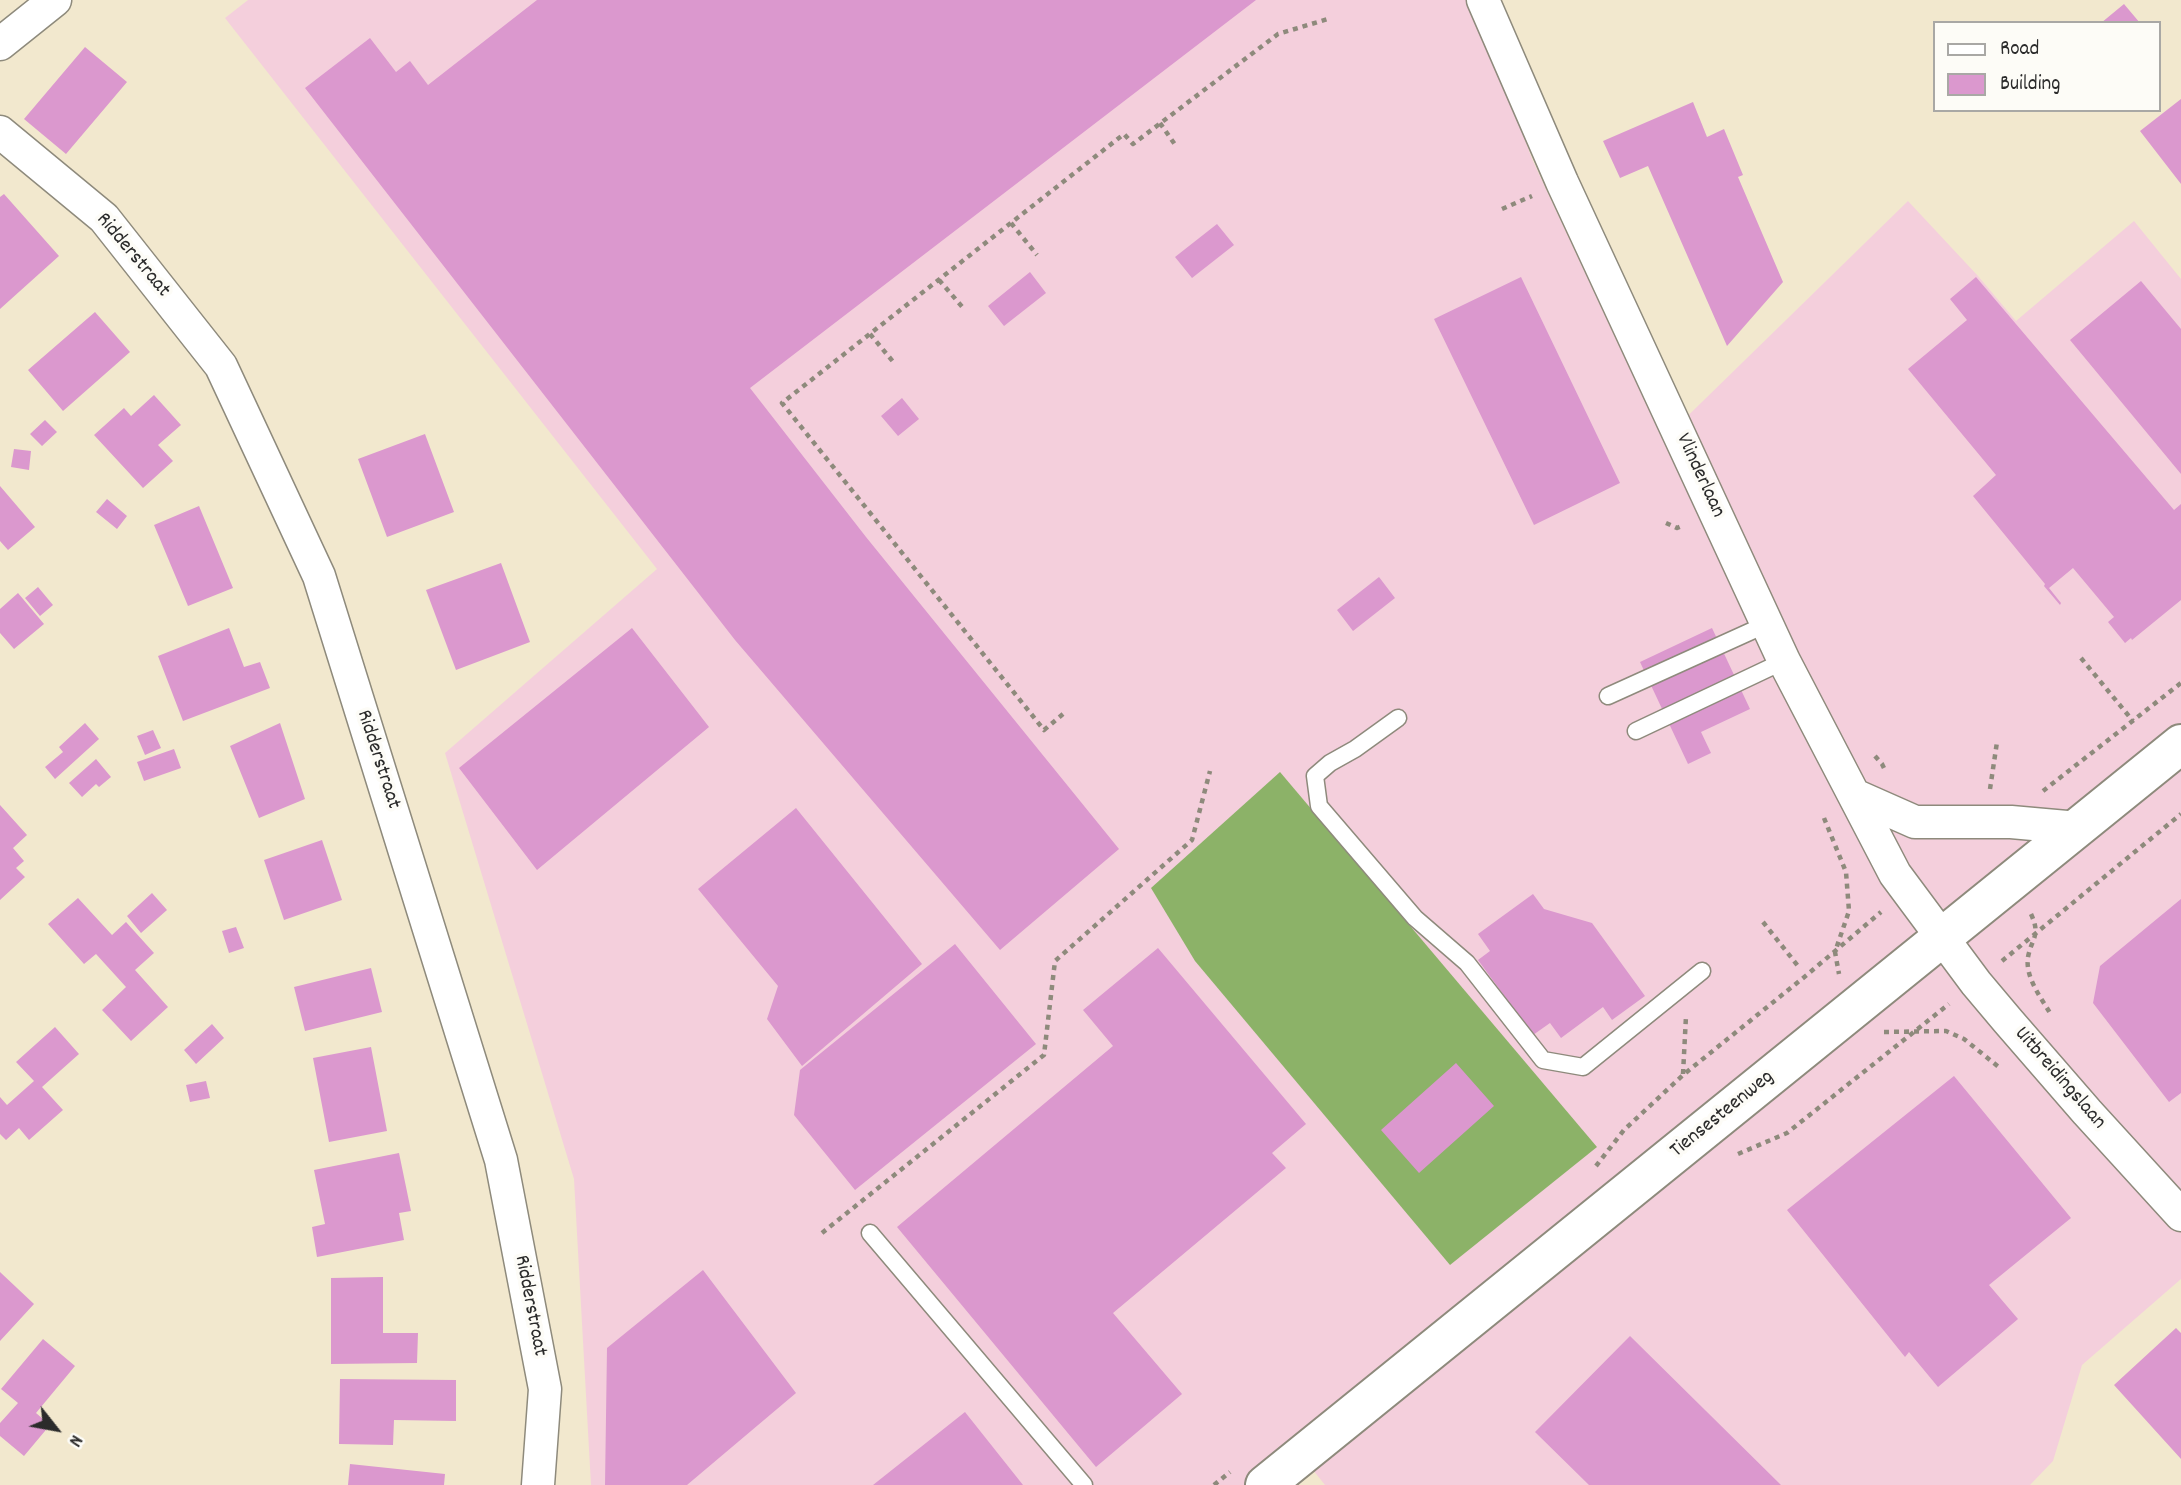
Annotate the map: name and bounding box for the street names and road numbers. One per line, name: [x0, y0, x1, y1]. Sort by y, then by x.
street label: Ridderstraat: [89, 209, 175, 303]
street label: Vlinderlaan: [1669, 430, 1729, 522]
street label: Ridderstraat: [349, 707, 405, 813]
street label: Uitbreidingslaan: [2008, 1023, 2110, 1135]
street label: Tiensesteenweg: [1666, 1066, 1780, 1164]
street label: Ridderstraat: [507, 1253, 551, 1359]

